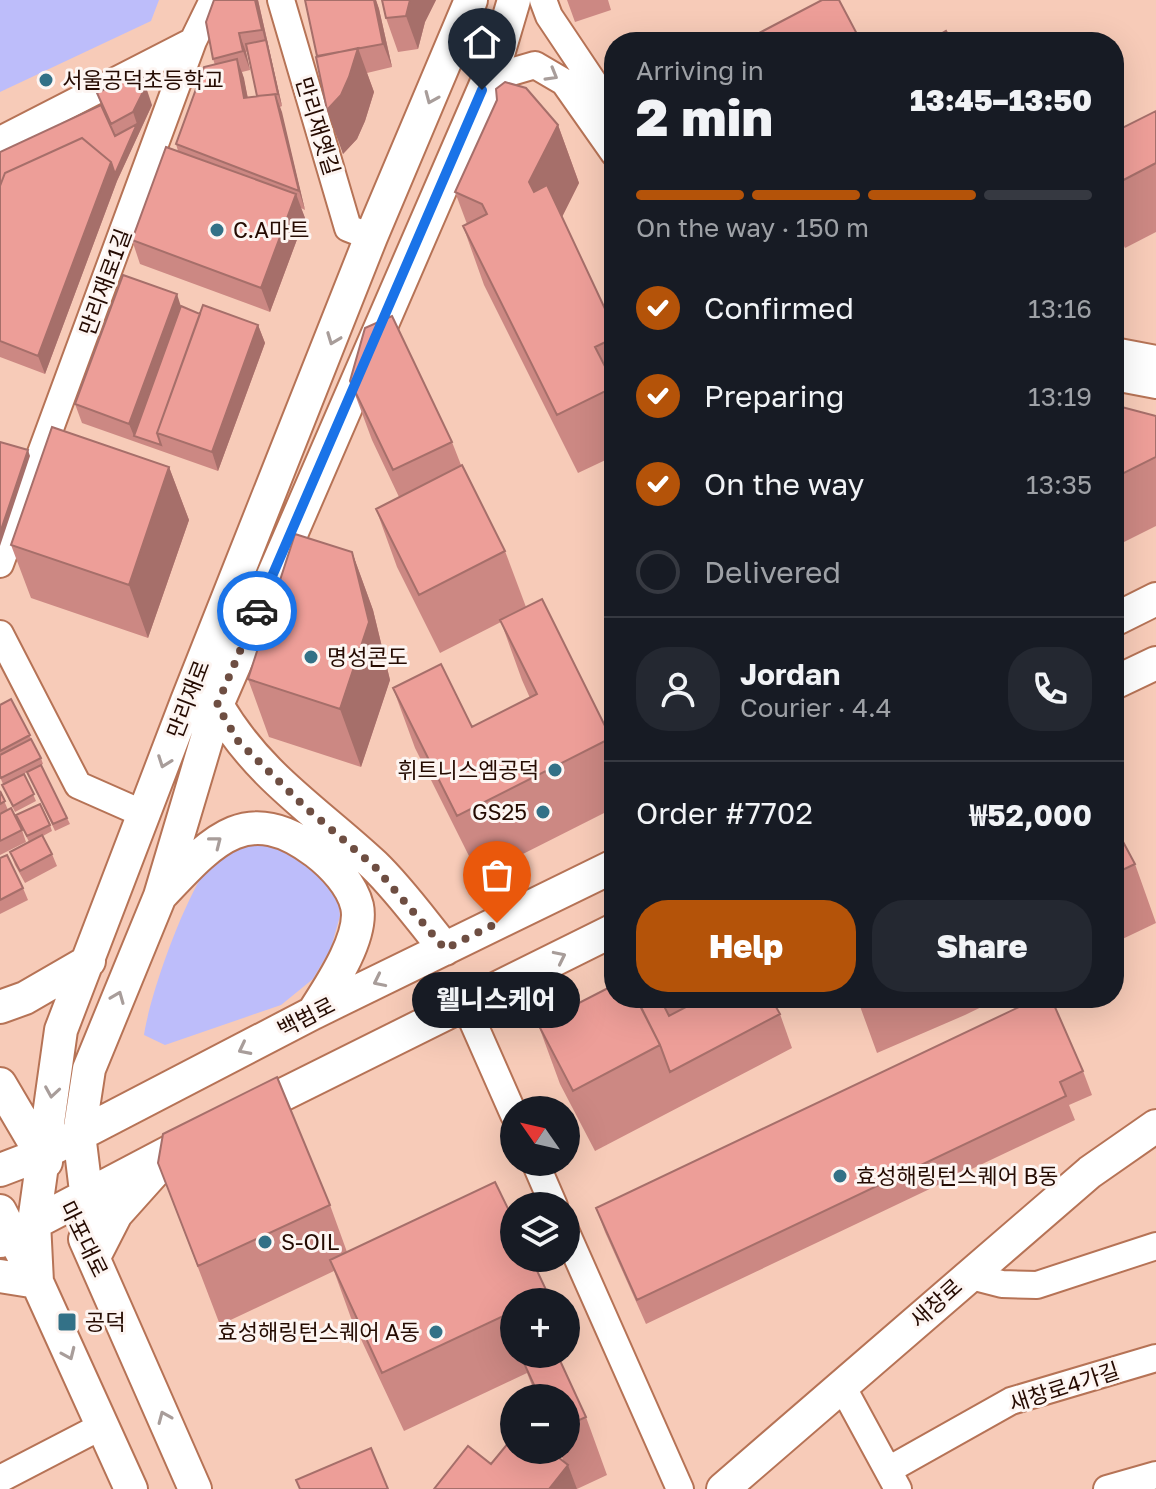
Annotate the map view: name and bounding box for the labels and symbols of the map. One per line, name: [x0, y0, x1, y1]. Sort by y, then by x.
pin: [448, 8, 516, 90]
one-way arrow: [543, 65, 557, 81]
place label: 서울공덕초등학교: [62, 66, 224, 93]
marker: 서울공덕초등학교: [37, 71, 55, 89]
street label: 만리재옛길: [291, 74, 346, 178]
one-way arrow: [424, 90, 440, 104]
place label: C.A마트: [233, 216, 310, 243]
marker: C.A마트: [208, 221, 226, 239]
street label: 만리재로1길: [73, 225, 136, 339]
one-way arrow: [326, 331, 343, 345]
courier: [217, 571, 297, 651]
place label: 명성콘도: [327, 643, 408, 670]
marker: 명성콘도: [302, 648, 320, 666]
street label: 만리재로: [160, 656, 215, 741]
one-way arrow: [157, 755, 174, 769]
place label: 휘트니스엠공덕: [397, 756, 539, 783]
marker: 휘트니스엠공덕: [546, 761, 564, 779]
place label: GS25: [472, 798, 527, 825]
marker: GS25: [534, 803, 552, 821]
one-way arrow: [208, 838, 222, 852]
pin: [463, 841, 531, 923]
one-way arrow: [551, 951, 566, 967]
one-way arrow: [373, 971, 388, 987]
callout: 웰니스케어: [413, 971, 581, 1027]
one-way arrow: [109, 991, 125, 1005]
street label: 백범로: [273, 991, 339, 1042]
one-way arrow: [237, 1040, 252, 1055]
one-way arrow: [44, 1086, 61, 1099]
north arrow: [500, 1096, 580, 1176]
place label: 효성해링턴스퀘어 B동: [856, 1162, 1058, 1189]
marker: 효성해링턴스퀘어 B동: [831, 1167, 849, 1185]
street label: 마포대로: [55, 1196, 114, 1281]
place label: S-OIL: [281, 1228, 340, 1255]
marker: S-OIL: [256, 1233, 274, 1251]
street label: 새창로: [904, 1272, 967, 1333]
place label: 공덕: [85, 1308, 125, 1335]
marker: 공덕: [56, 1311, 78, 1333]
place label: 효성해링턴스퀘어 A동: [218, 1318, 420, 1345]
marker: 효성해링턴스퀘어 A동: [427, 1323, 445, 1341]
one-way arrow: [59, 1345, 75, 1360]
street label: 새창로4가길: [1005, 1356, 1123, 1417]
one-way arrow: [158, 1411, 174, 1426]

